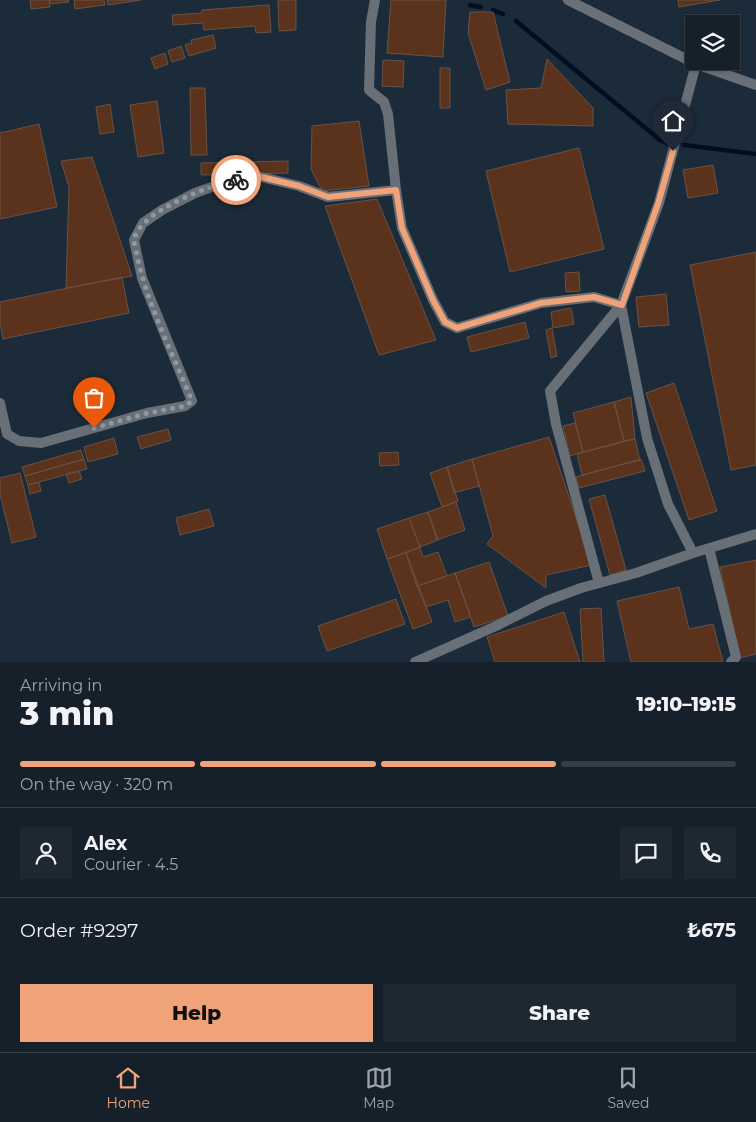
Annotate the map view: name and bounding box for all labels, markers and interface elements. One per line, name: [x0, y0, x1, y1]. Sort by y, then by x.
map controls: [685, 15, 740, 70]
button: layers: [685, 15, 740, 70]
pin: [652, 100, 694, 151]
icon: home: [659, 107, 687, 135]
courier: [211, 155, 261, 205]
icon: bike: [222, 166, 250, 194]
pin: [73, 377, 115, 428]
icon: bag: [80, 384, 108, 412]
text: Arriving in: [20, 676, 102, 695]
text: 19:10–19:15: [636, 693, 736, 716]
text: 3 min: [20, 694, 114, 733]
text: On the way · 320 m: [20, 775, 173, 794]
button: person: [20, 827, 72, 879]
button: chat: [620, 827, 672, 879]
button: phone: [684, 827, 736, 879]
text: Alex: [84, 832, 127, 855]
text: Courier · 4.5: [84, 855, 178, 874]
text: Order #9297: [20, 919, 138, 942]
text: ₺675: [687, 919, 736, 942]
button: Help: [20, 984, 373, 1042]
button: Share: [383, 984, 736, 1042]
tab: Home: [107, 1064, 150, 1112]
tab: Map: [363, 1064, 394, 1112]
tab: Saved: [607, 1064, 649, 1112]

